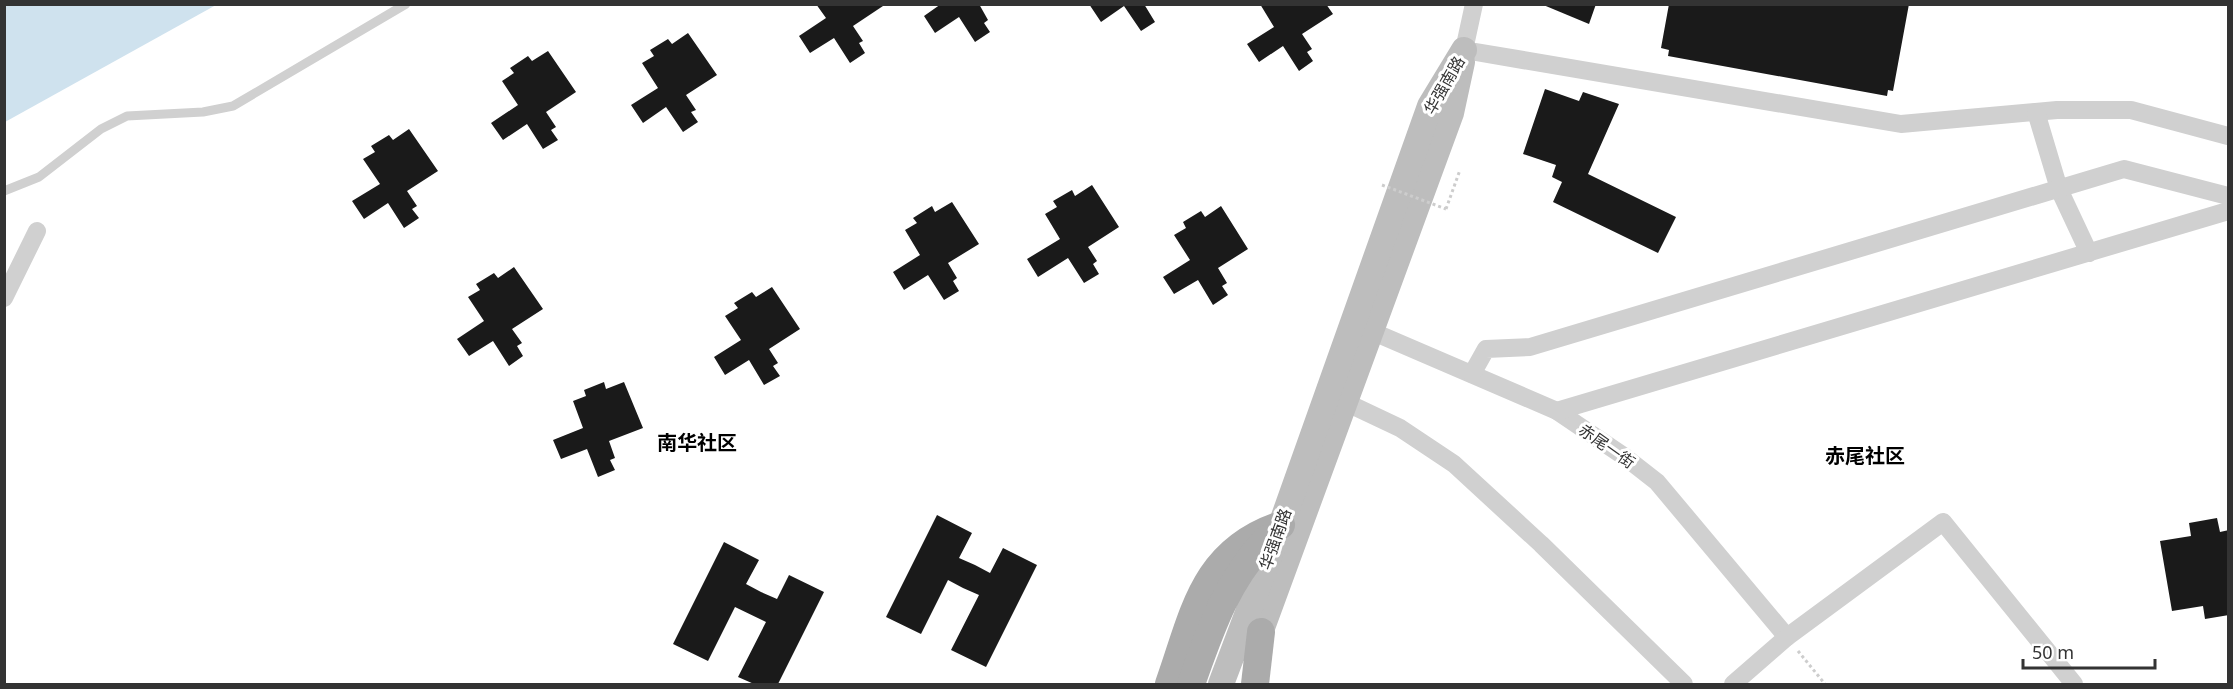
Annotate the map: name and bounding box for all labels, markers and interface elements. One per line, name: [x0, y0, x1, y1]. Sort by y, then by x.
street label: 华强南路: [1418, 52, 1470, 118]
street label: 赤尾一街: [1574, 419, 1640, 473]
district label: 南华社区: [657, 429, 737, 456]
district label: 赤尾社区: [1825, 442, 1905, 469]
street label: 华强南路: [1254, 505, 1296, 573]
scale bar: [2023, 632, 2155, 670]
text: 50 m: [2032, 640, 2074, 664]

